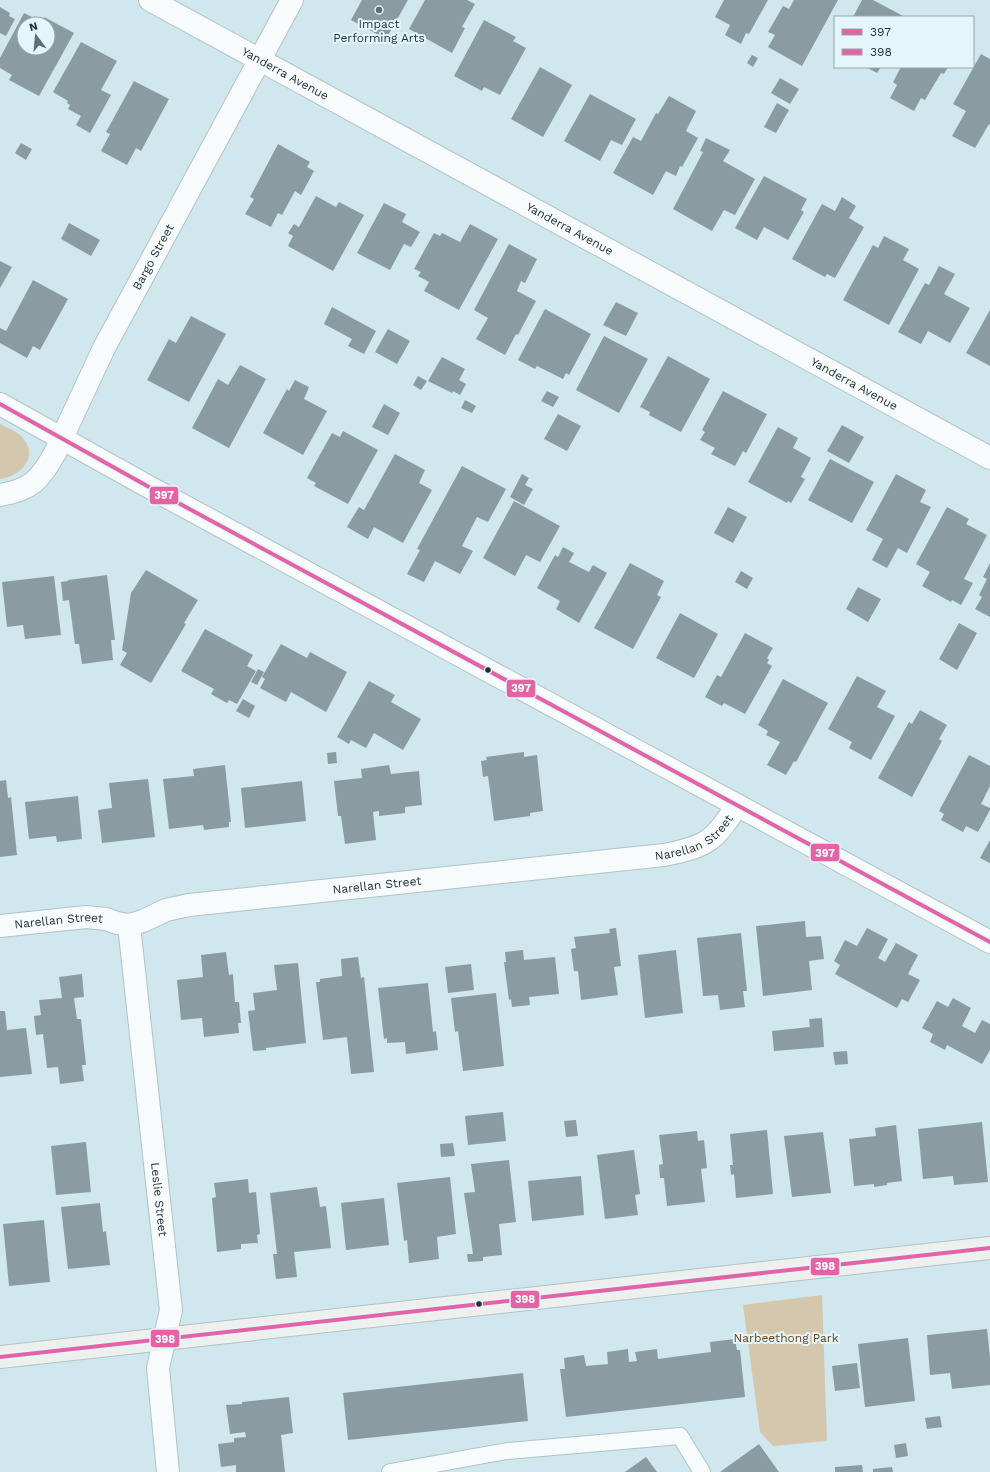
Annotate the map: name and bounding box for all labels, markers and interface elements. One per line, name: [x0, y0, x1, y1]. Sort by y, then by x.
marker: Impact Performing Arts: [374, 5, 384, 15]
north arrow: [16, 16, 56, 56]
legend: [834, 16, 974, 68]
place label: Impact Performing Arts: [333, 17, 425, 45]
text: N: [28, 19, 39, 34]
text: 397: [870, 25, 891, 39]
street label: Yanderra Avenue: [239, 44, 331, 103]
text: 398: [870, 45, 892, 59]
street label: Yanderra Avenue: [524, 199, 616, 258]
street label: Bargo Street: [130, 222, 177, 293]
street label: Yanderra Avenue: [808, 355, 900, 413]
line badge: 397: [149, 486, 179, 505]
text: 397: [154, 489, 174, 502]
unlabelled marker: [483, 665, 493, 675]
line badge: 397: [506, 679, 536, 698]
text: 397: [511, 682, 531, 695]
street label: Narellan Street: [654, 812, 736, 863]
line badge: 397: [810, 843, 840, 862]
text: 397: [815, 847, 835, 860]
street label: Narellan Street: [332, 874, 422, 897]
street label: Narellan Street: [14, 910, 104, 931]
street label: Leslie Street: [148, 1162, 170, 1237]
line badge: 398: [810, 1257, 840, 1276]
text: 398: [815, 1260, 835, 1273]
line badge: 398: [510, 1290, 540, 1309]
text: 398: [515, 1293, 535, 1306]
unlabelled marker: [474, 1299, 484, 1309]
line badge: 398: [150, 1329, 180, 1348]
park label: Narbeethong Park: [734, 1331, 839, 1345]
text: 398: [155, 1333, 175, 1346]

